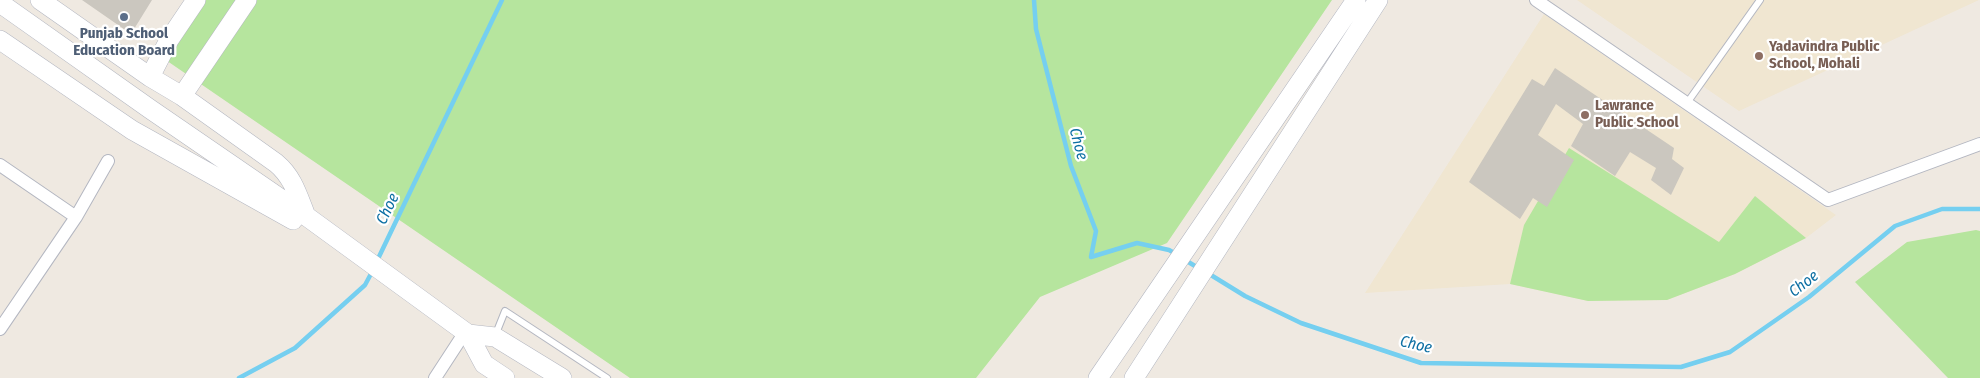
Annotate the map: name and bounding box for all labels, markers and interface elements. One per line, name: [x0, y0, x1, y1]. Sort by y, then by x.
marker: Punjab School Education Board: [118, 11, 130, 23]
place label: Punjab School Education Board: [73, 25, 175, 60]
place label: Yadavindra Public School, Mohali: [1769, 38, 1880, 73]
marker: Yadavindra Public School, Mohali: [1753, 50, 1765, 62]
place label: Lawrance Public School: [1595, 97, 1679, 132]
marker: Lawrance Public School: [1579, 109, 1591, 121]
water label: Choe: [1065, 126, 1091, 162]
water label: Choe: [372, 190, 404, 228]
water label: Choe: [1785, 267, 1823, 301]
water label: Choe: [1398, 332, 1434, 358]

